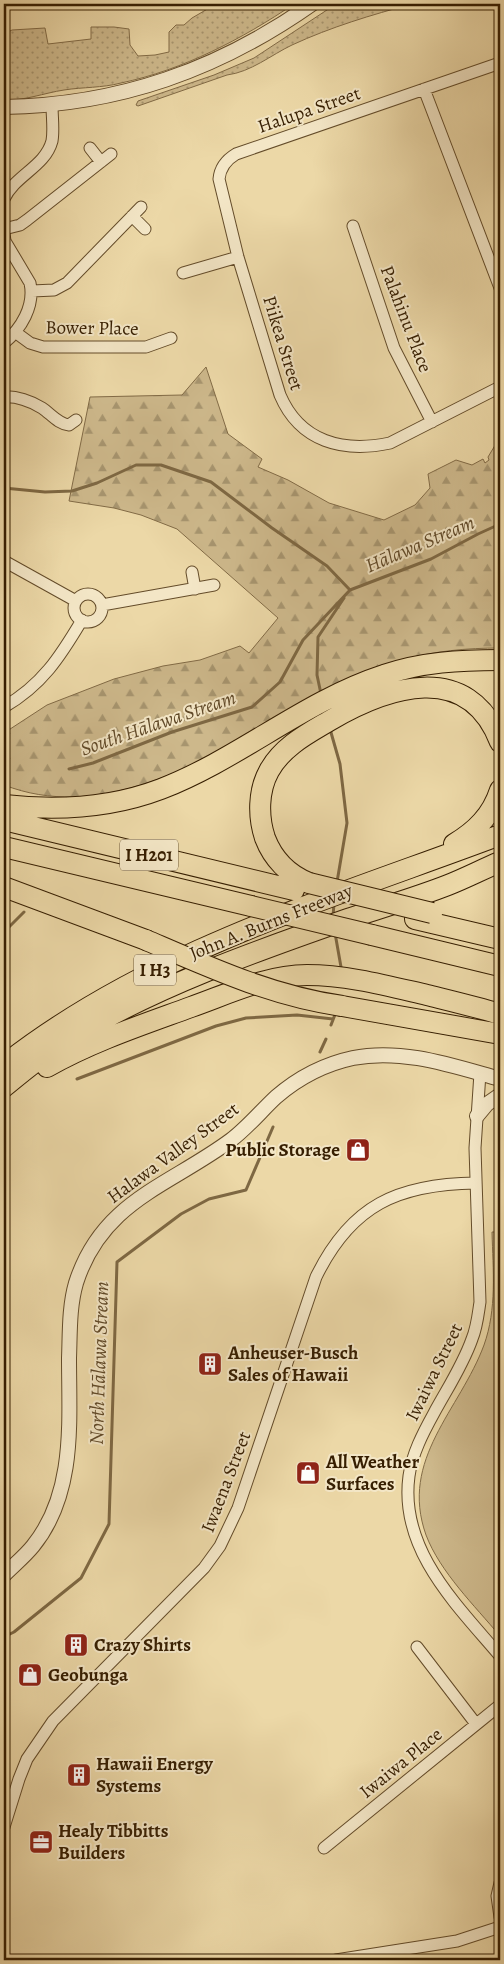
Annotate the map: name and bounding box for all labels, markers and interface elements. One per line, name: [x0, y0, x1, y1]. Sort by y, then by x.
street label: Halupa Street: [254, 80, 364, 140]
street label: Palahinu Place: [374, 262, 438, 376]
street label: Piikea Street: [256, 292, 310, 394]
street label: Bower Place: [45, 314, 139, 342]
water label: Hālawa Stream: [361, 509, 479, 579]
water label: South Hālawa Stream: [77, 684, 239, 762]
road number: I H201: [120, 840, 178, 870]
street label: John A. Burns Freeway: [186, 877, 357, 967]
road number: I H3: [134, 954, 176, 986]
street label: Halawa Valley Street: [102, 1096, 244, 1210]
place label: Public Storage: [225, 1137, 340, 1163]
shop icon: Public Storage: [345, 1137, 371, 1163]
water label: North Hālawa Stream: [83, 1281, 115, 1445]
street label: Iwaiwa Street: [399, 1319, 469, 1425]
place label: Anheuser-Busch Sales of Hawaii: [227, 1340, 358, 1388]
building icon: Anheuser-Busch Sales of Hawaii: [197, 1351, 223, 1377]
street label: Iwaena Street: [195, 1428, 257, 1536]
place label: All Weather Surfaces: [325, 1449, 419, 1497]
shop icon: All Weather Surfaces: [295, 1460, 321, 1486]
building icon: Crazy Shirts: [63, 1632, 89, 1658]
place label: Crazy Shirts: [94, 1632, 191, 1658]
shop icon: Geobunga: [17, 1662, 43, 1688]
place label: Geobunga: [48, 1662, 129, 1688]
street label: Iwaiwa Place: [354, 1722, 448, 1804]
place label: Hawaii Energy Systems: [96, 1751, 214, 1799]
building icon: Hawaii Energy Systems: [66, 1762, 92, 1788]
place label: Healy Tibbitts Builders: [58, 1818, 169, 1866]
office icon: Healy Tibbitts Builders: [28, 1829, 54, 1855]

